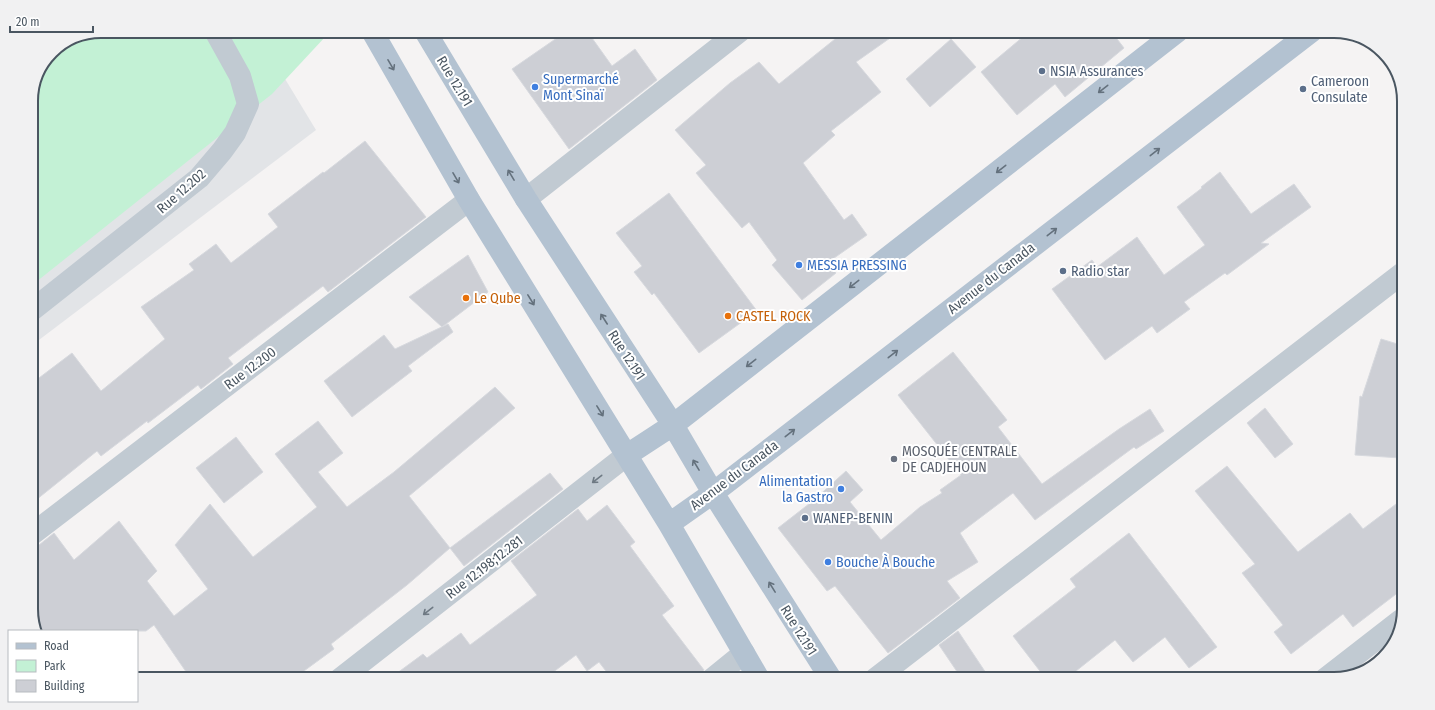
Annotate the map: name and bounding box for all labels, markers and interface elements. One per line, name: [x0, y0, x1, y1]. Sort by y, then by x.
scale bar: [10, 8, 93, 34]
text: 20 m: [16, 15, 40, 29]
street label: Rue 12.191: [433, 53, 476, 110]
one-way arrow: [388, 59, 396, 71]
place label: NSIA Assurances: [1050, 63, 1144, 80]
marker: NSIA Assurances: [1037, 66, 1047, 76]
place label: Supermarché Mont Sinaï: [543, 71, 619, 104]
place label: Cameroon Consulate: [1311, 73, 1369, 106]
marker: Supermarché Mont Sinaï: [530, 82, 540, 92]
marker: Cameroon Consulate: [1298, 84, 1308, 94]
one-way arrow: [1098, 85, 1109, 94]
one-way arrow: [1149, 148, 1160, 157]
one-way arrow: [995, 165, 1006, 174]
street label: Rue 12.202: [153, 166, 209, 217]
one-way arrow: [507, 170, 515, 181]
one-way arrow: [452, 172, 460, 184]
one-way arrow: [1046, 227, 1057, 236]
street label: Avenue du Canada: [944, 239, 1038, 318]
place label: MESSIA PRESSING: [807, 257, 907, 274]
marker: MESSIA PRESSING: [794, 260, 804, 270]
place label: Radio star: [1071, 263, 1129, 280]
marker: Radio star: [1058, 266, 1068, 276]
one-way arrow: [848, 279, 859, 288]
place label: Le Qube: [474, 290, 521, 307]
marker: Le Qube: [461, 293, 471, 303]
one-way arrow: [527, 294, 535, 305]
place label: CASTEL ROCK: [736, 308, 811, 325]
marker: CASTEL ROCK: [723, 311, 733, 321]
one-way arrow: [600, 314, 608, 325]
street label: Rue 12.191: [604, 327, 649, 383]
street label: Rue 12.200: [221, 343, 280, 393]
one-way arrow: [888, 349, 899, 358]
one-way arrow: [746, 359, 757, 368]
one-way arrow: [596, 405, 604, 417]
one-way arrow: [785, 429, 796, 437]
street label: Avenue du Canada: [687, 437, 782, 514]
place label: MOSQUÉE CENTRALE DE CADJEHOUN: [902, 442, 1018, 476]
marker: MOSQUÉE CENTRALE DE CADJEHOUN: [889, 454, 899, 464]
one-way arrow: [692, 459, 700, 471]
place label: Alimentation la Gastro: [759, 473, 833, 506]
one-way arrow: [591, 475, 602, 483]
marker: Alimentation la Gastro: [836, 484, 846, 494]
place label: WANEP-BENIN: [813, 510, 893, 527]
marker: WANEP-BENIN: [800, 513, 810, 523]
street label: Rue 12.198;12.281: [442, 532, 526, 603]
place label: Bouche À Bouche: [836, 553, 935, 571]
marker: Bouche À Bouche: [823, 557, 833, 567]
one-way arrow: [768, 581, 776, 593]
street label: Rue 12.191: [777, 602, 821, 658]
one-way arrow: [422, 606, 433, 615]
legend: [8, 630, 138, 702]
text: Road: [44, 639, 69, 653]
text: Park: [44, 659, 66, 673]
text: Building: [44, 679, 85, 693]

